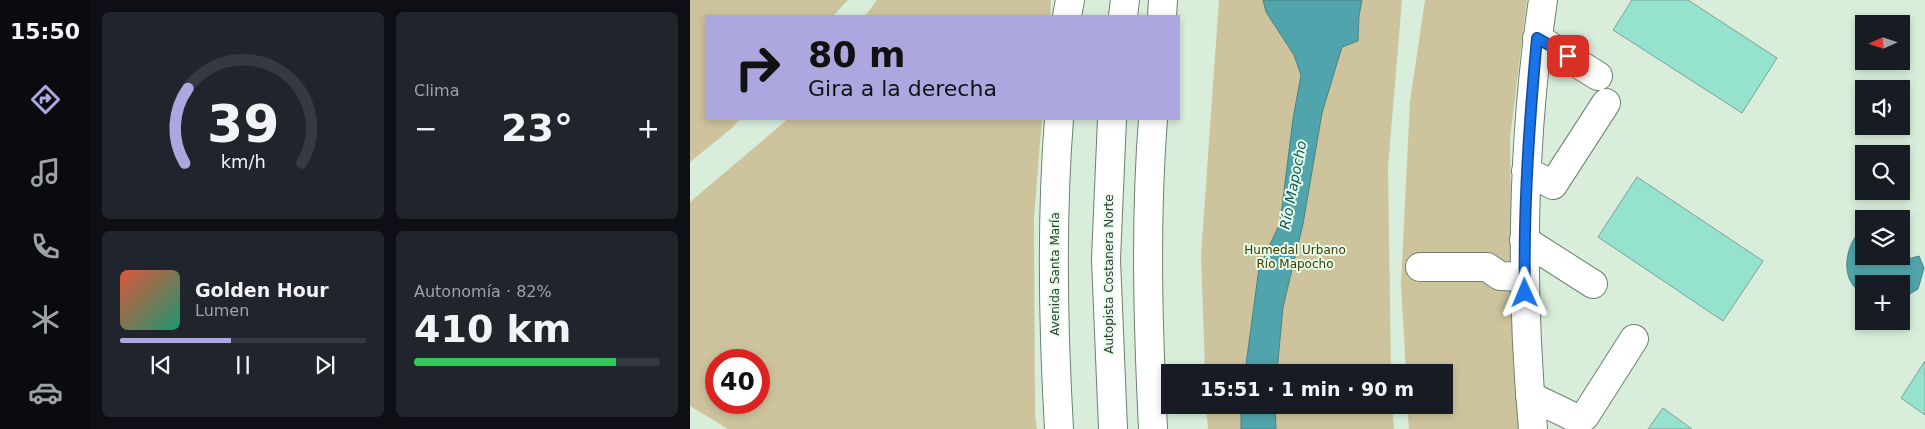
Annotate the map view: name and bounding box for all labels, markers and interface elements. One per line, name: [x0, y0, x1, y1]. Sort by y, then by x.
north arrow: [1855, 15, 1910, 70]
map controls: [1855, 15, 1910, 330]
text: 15:50: [10, 19, 80, 44]
icon: right: [725, 35, 790, 100]
text: 80 m: [808, 35, 905, 75]
pin: [1547, 35, 1589, 77]
icon: arrive: [1554, 42, 1582, 70]
text: Gira a la derecha: [808, 76, 997, 101]
button: sound: [1855, 80, 1910, 135]
text: Clima: [414, 81, 459, 100]
icon: directions: [28, 82, 63, 117]
text: 39: [207, 94, 279, 154]
text: 23°: [501, 106, 573, 150]
text: −: [414, 112, 437, 145]
text: +: [637, 112, 660, 145]
water label: Río Mapocho: [1277, 139, 1309, 231]
button: search: [1855, 145, 1910, 200]
text: km/h: [220, 151, 266, 172]
icon: music: [28, 155, 63, 190]
street label: Autopista Costanera Norte: [1102, 194, 1116, 354]
button: layers: [1855, 210, 1910, 265]
street label: Avenida Santa María: [1048, 212, 1062, 336]
icon: phone: [28, 229, 63, 264]
park label: Humedal Urbano Río Mapocho: [1244, 243, 1346, 271]
position arrow: [1498, 266, 1550, 318]
button: +: [1855, 275, 1910, 330]
text: Golden Hour: [195, 279, 329, 301]
text: Autonomía · 82%: [414, 282, 552, 301]
text: Lumen: [195, 301, 249, 320]
icon: climate: [28, 302, 63, 337]
text: 410 km: [414, 307, 571, 351]
speed limit sign: 40: [705, 349, 770, 414]
icon: previous: [147, 351, 175, 379]
icon: pause: [229, 351, 257, 379]
icon: next: [311, 351, 339, 379]
icon: car: [28, 375, 63, 410]
text: 15:51 · 1 min · 90 m: [1200, 378, 1414, 400]

